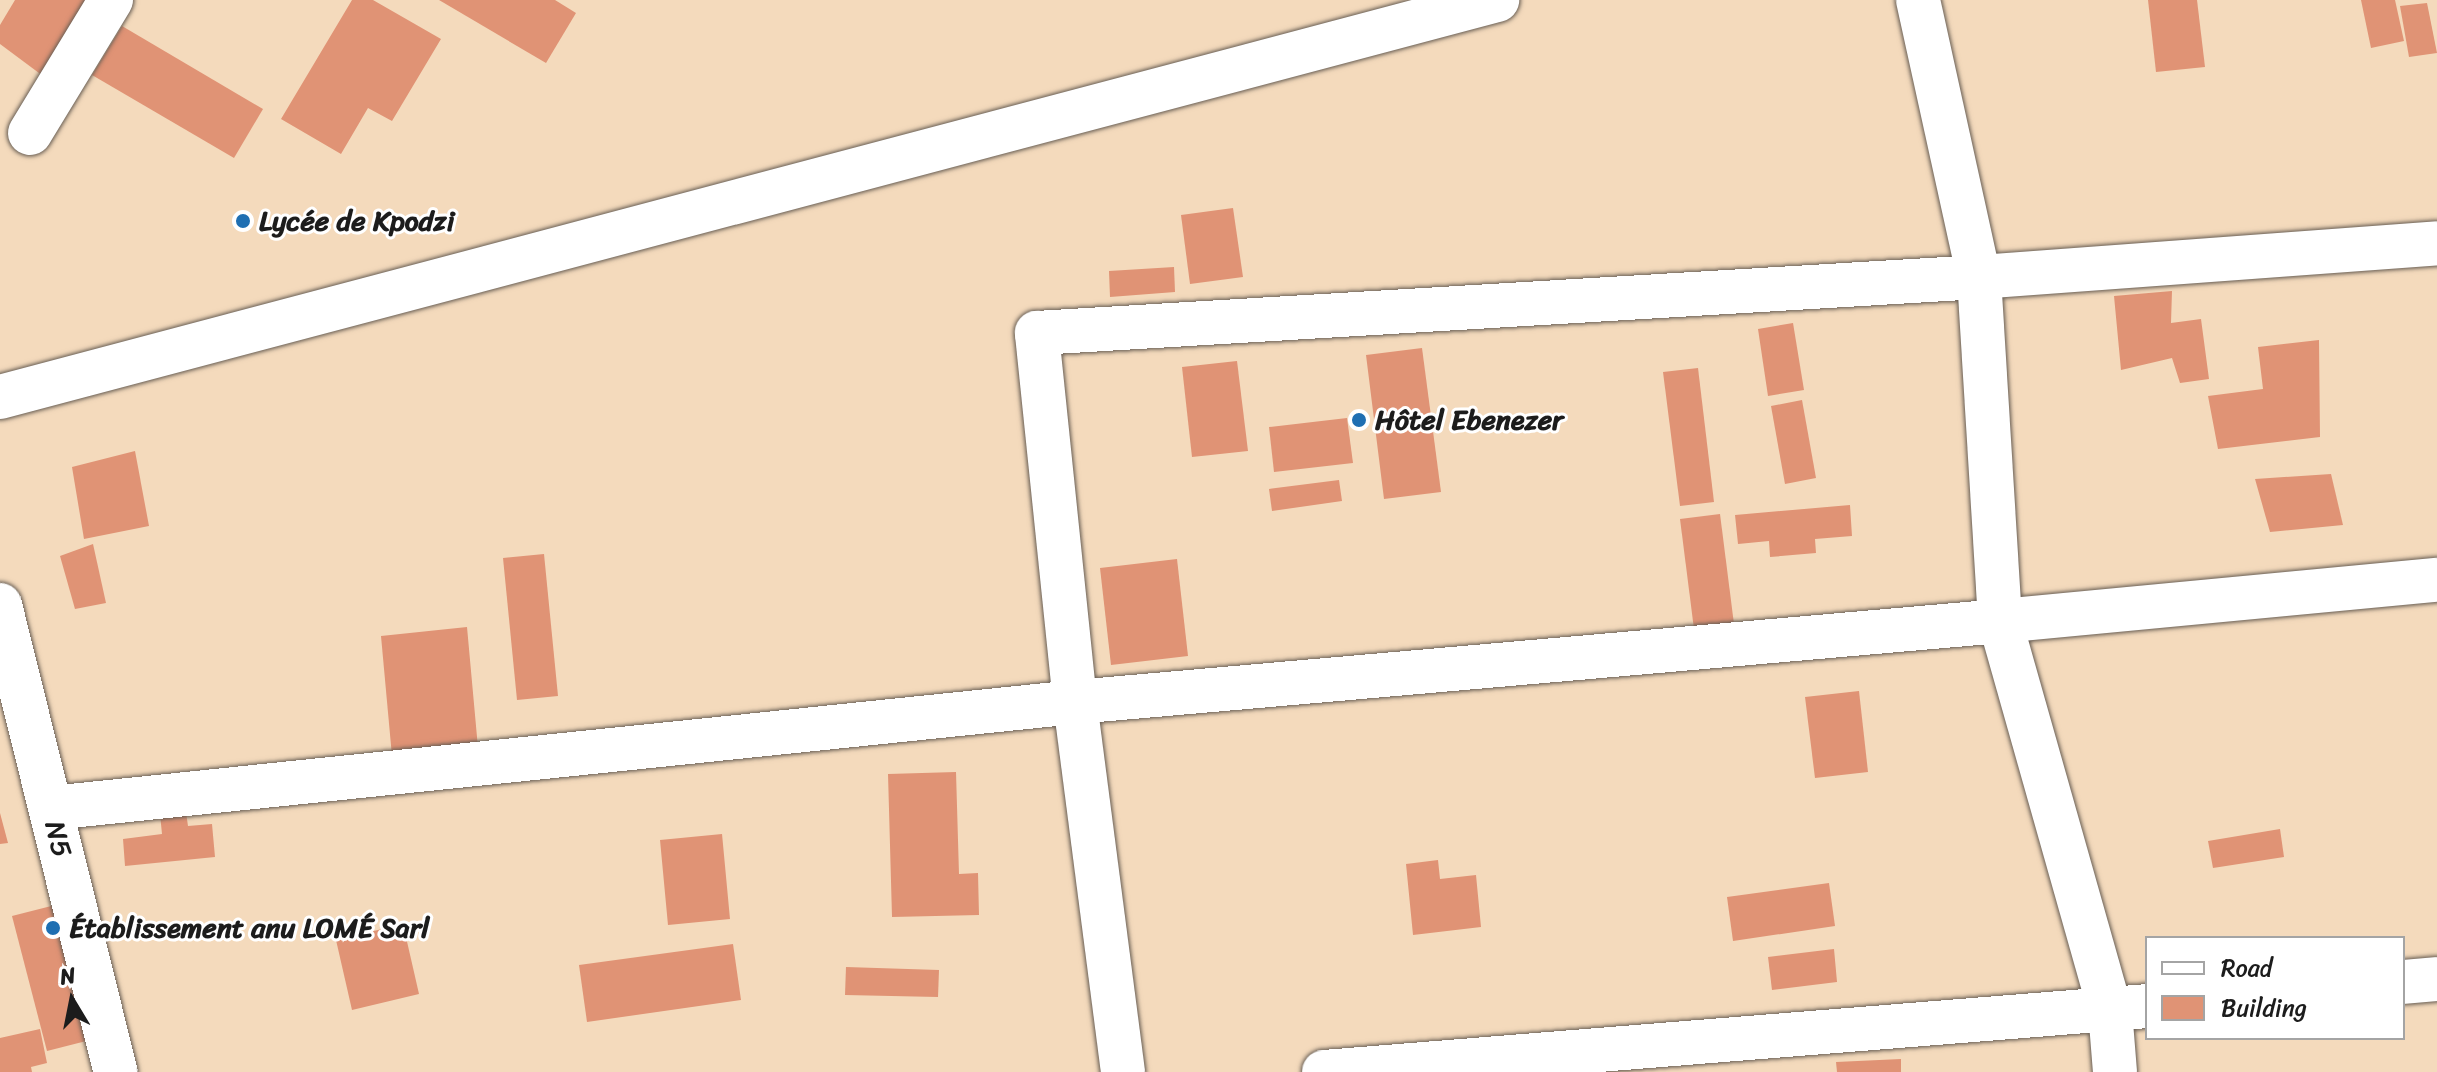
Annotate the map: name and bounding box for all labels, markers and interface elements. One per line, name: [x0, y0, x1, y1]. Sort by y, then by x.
place label: Lycée de Kpodzi: [259, 204, 455, 238]
marker: Lycée de Kpodzi: [234, 212, 252, 230]
place label: Hôtel Ebenezer: [1375, 403, 1564, 437]
marker: Hôtel Ebenezer: [1350, 411, 1368, 429]
street label: N5: [37, 817, 79, 861]
place label: Établissement anu LOMÉ Sarl: [69, 911, 432, 945]
marker: Établissement anu LOMÉ Sarl: [44, 919, 62, 937]
legend: [2145, 936, 2405, 1040]
text: Road: [2221, 947, 2272, 989]
text: N: [57, 955, 79, 996]
north arrow: [32, 960, 112, 1040]
text: Building: [2221, 987, 2307, 1029]

